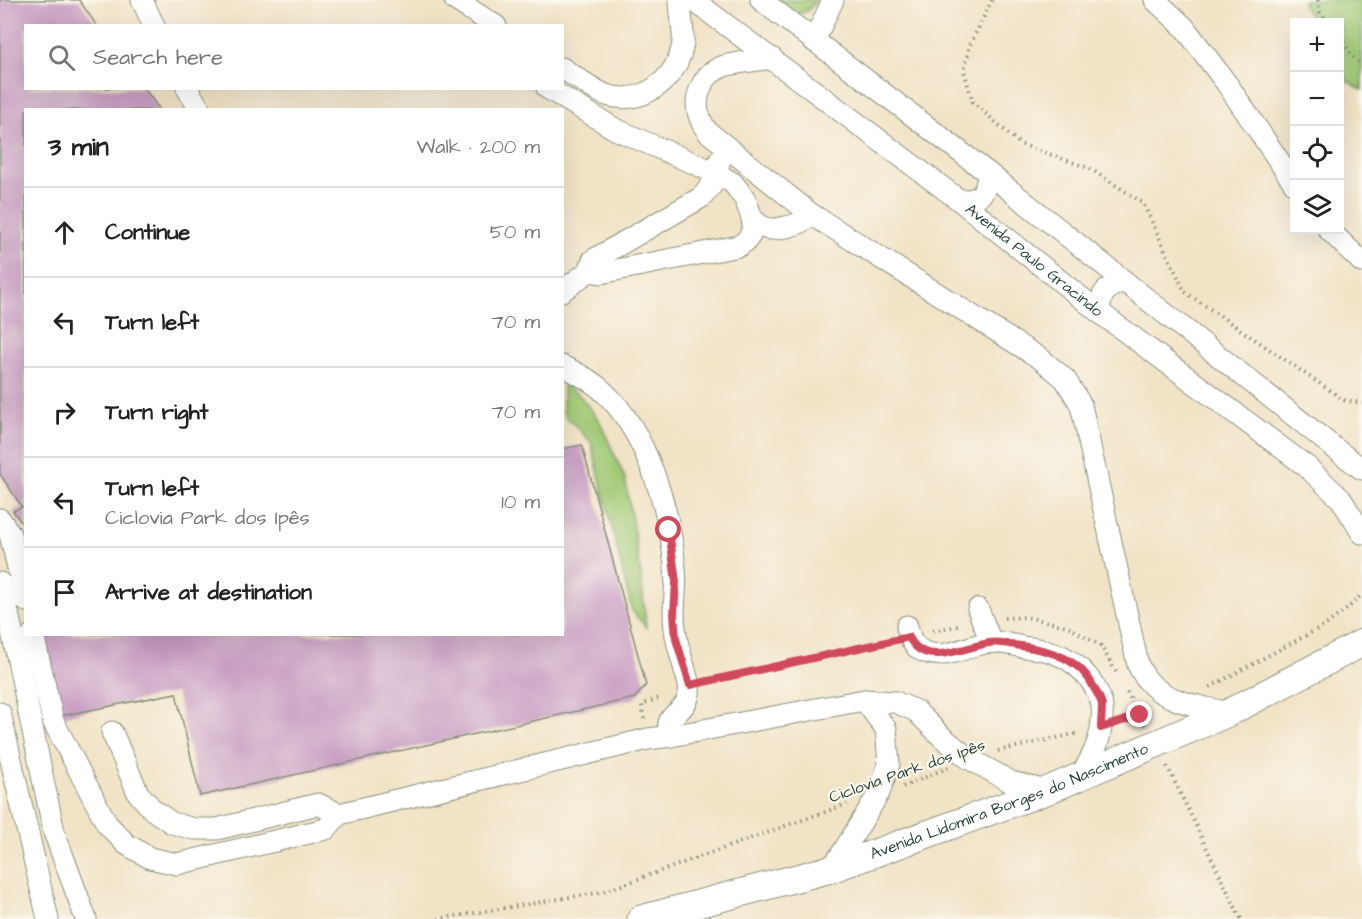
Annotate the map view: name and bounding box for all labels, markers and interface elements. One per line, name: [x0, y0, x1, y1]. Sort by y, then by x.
map controls: [1290, 18, 1344, 234]
button: +: [1290, 18, 1344, 72]
search box: [24, 24, 564, 90]
icon: search: [45, 41, 78, 74]
text: Search here: [93, 42, 223, 73]
button: −: [1290, 72, 1344, 126]
button: locate: [1290, 126, 1344, 180]
text: 3 min: [48, 129, 109, 165]
text: Walk · 200 m: [417, 133, 540, 161]
button: layers: [1290, 180, 1344, 234]
street label: Avenida Paulo Gracindo: [961, 198, 1108, 322]
icon: ahead: [48, 216, 81, 249]
text: Continue: [105, 217, 190, 248]
text: 50 m: [490, 218, 540, 246]
icon: left: [48, 306, 81, 339]
text: Turn left: [105, 307, 199, 338]
text: 70 m: [492, 308, 540, 336]
icon: right: [48, 396, 81, 429]
text: Turn right: [105, 397, 208, 428]
text: 70 m: [492, 398, 540, 426]
text: Turn left: [105, 473, 199, 504]
icon: left: [48, 486, 81, 519]
text: 10 m: [501, 488, 540, 516]
text: Ciclovia Park dos Ipês: [105, 504, 310, 532]
route start: [655, 516, 681, 542]
icon: arrive: [48, 576, 81, 609]
text: Arrive at destination: [105, 577, 312, 608]
route end: [1126, 701, 1152, 727]
street label: Ciclovia Park dos Ipês: [826, 734, 988, 808]
street label: Avenida Lidomira Borges do Nascimento: [867, 737, 1152, 865]

